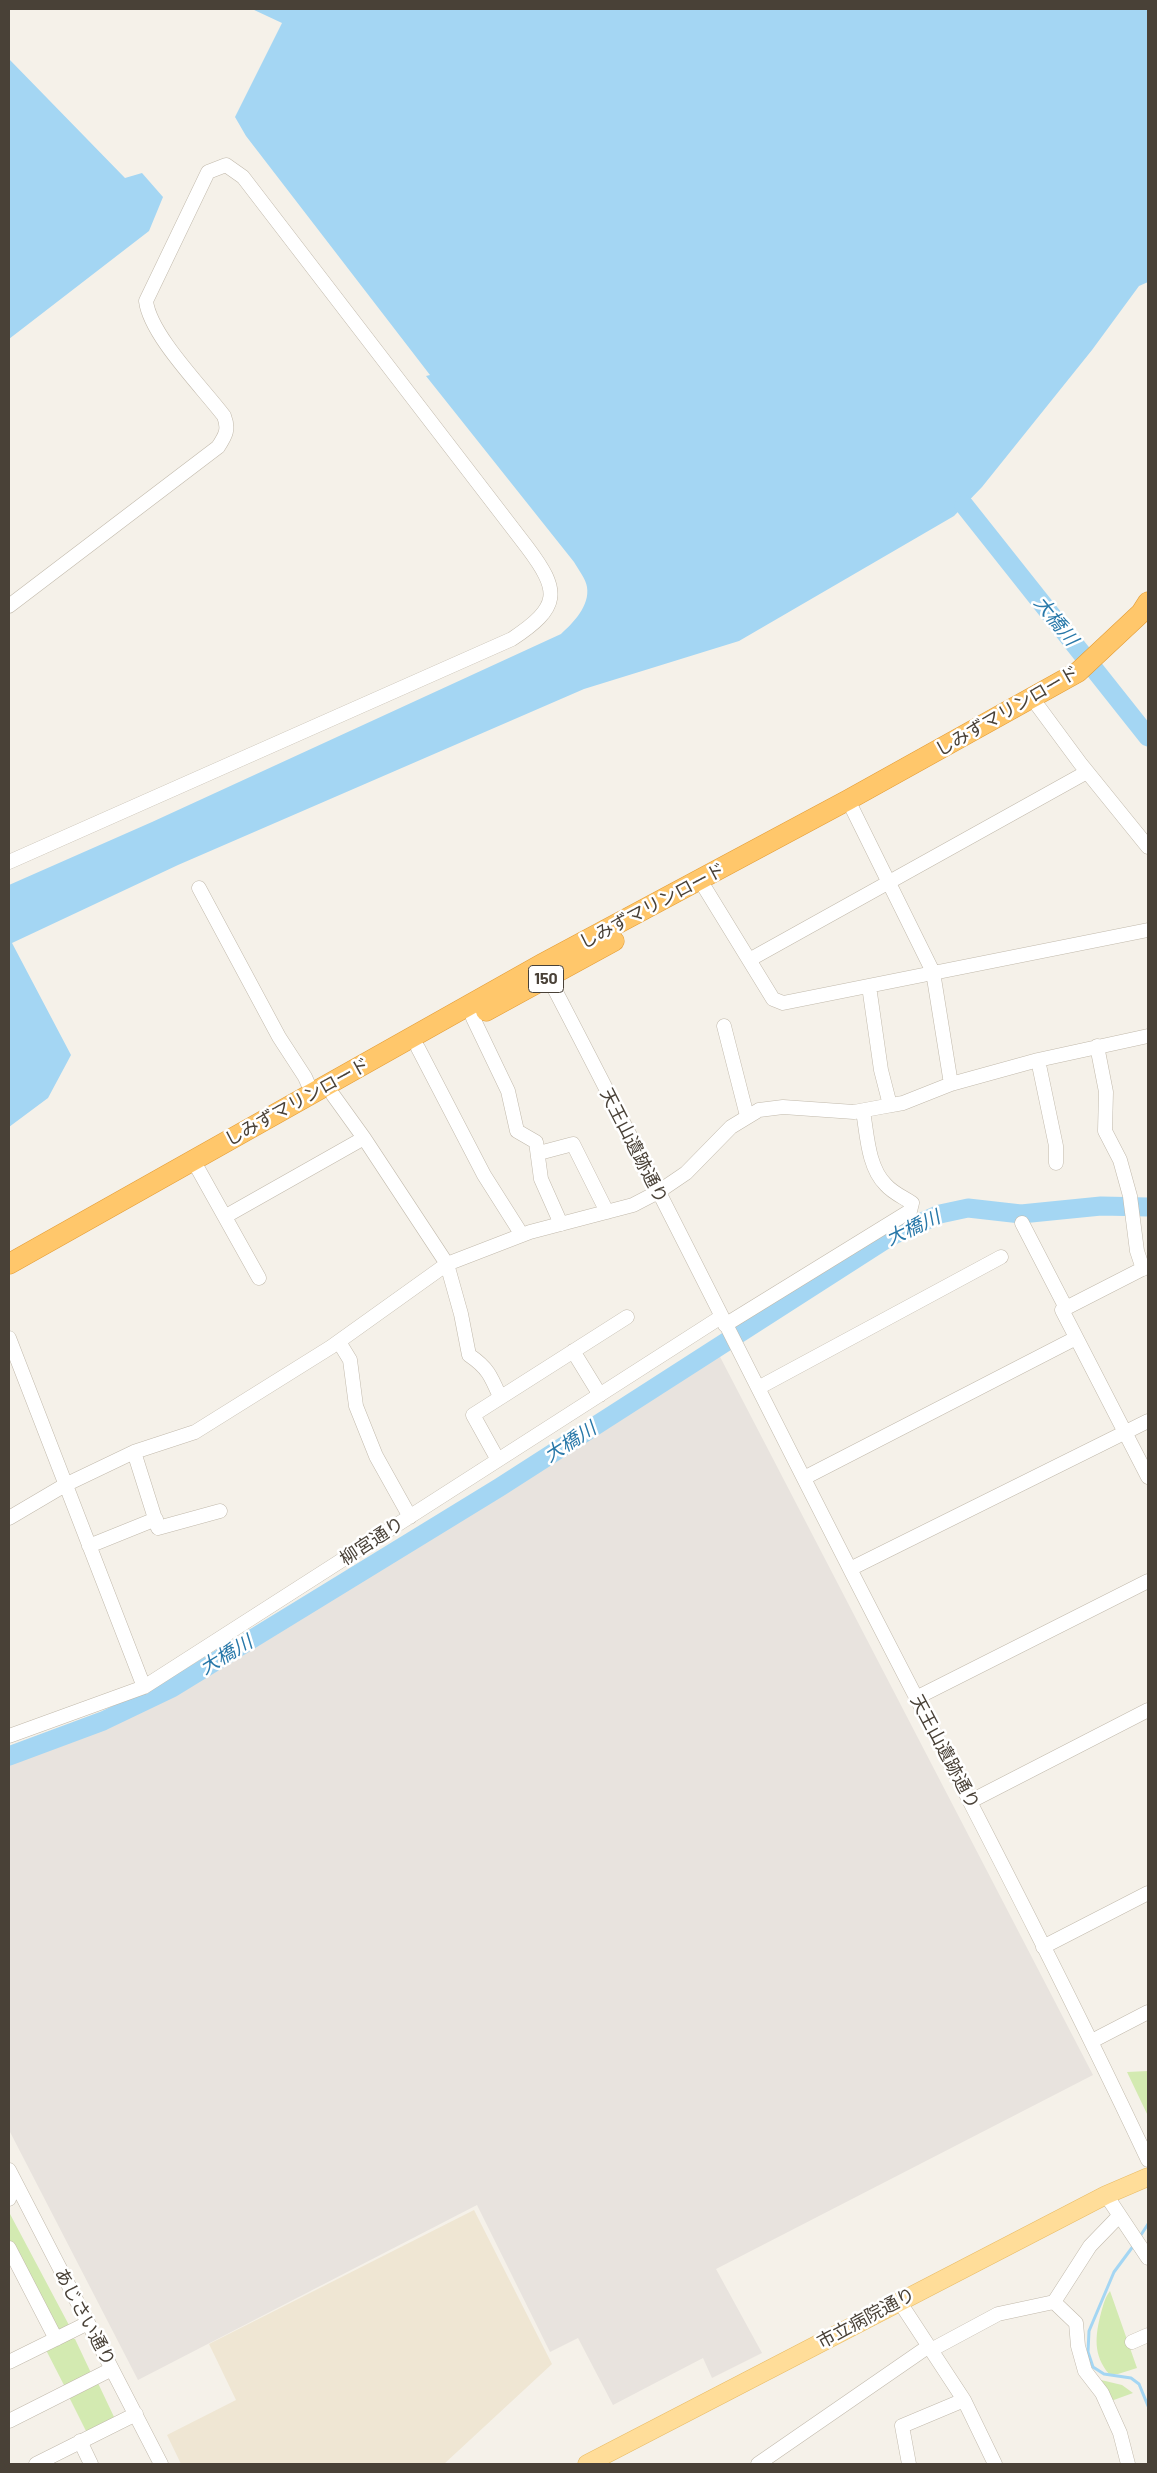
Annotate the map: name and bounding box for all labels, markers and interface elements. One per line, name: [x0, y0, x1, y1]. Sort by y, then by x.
water label: 大橋川: [1029, 592, 1083, 650]
street label: しみずマリンロード: [931, 661, 1083, 761]
street label: しみずマリンロード: [575, 858, 729, 954]
road number: 150: [528, 966, 564, 992]
street label: しみずマリンロード: [221, 1053, 373, 1151]
street label: 天王山遺跡通り: [596, 1085, 672, 1207]
water label: 大橋川: [882, 1206, 944, 1250]
water label: 大橋川: [540, 1417, 600, 1467]
street label: 柳宮通り: [336, 1512, 408, 1570]
water label: 大橋川: [196, 1631, 256, 1679]
street label: 天王山遺跡通り: [906, 1691, 984, 1813]
street label: あじさい通り: [50, 2264, 120, 2370]
street label: 市立病院通り: [813, 2283, 919, 2353]

